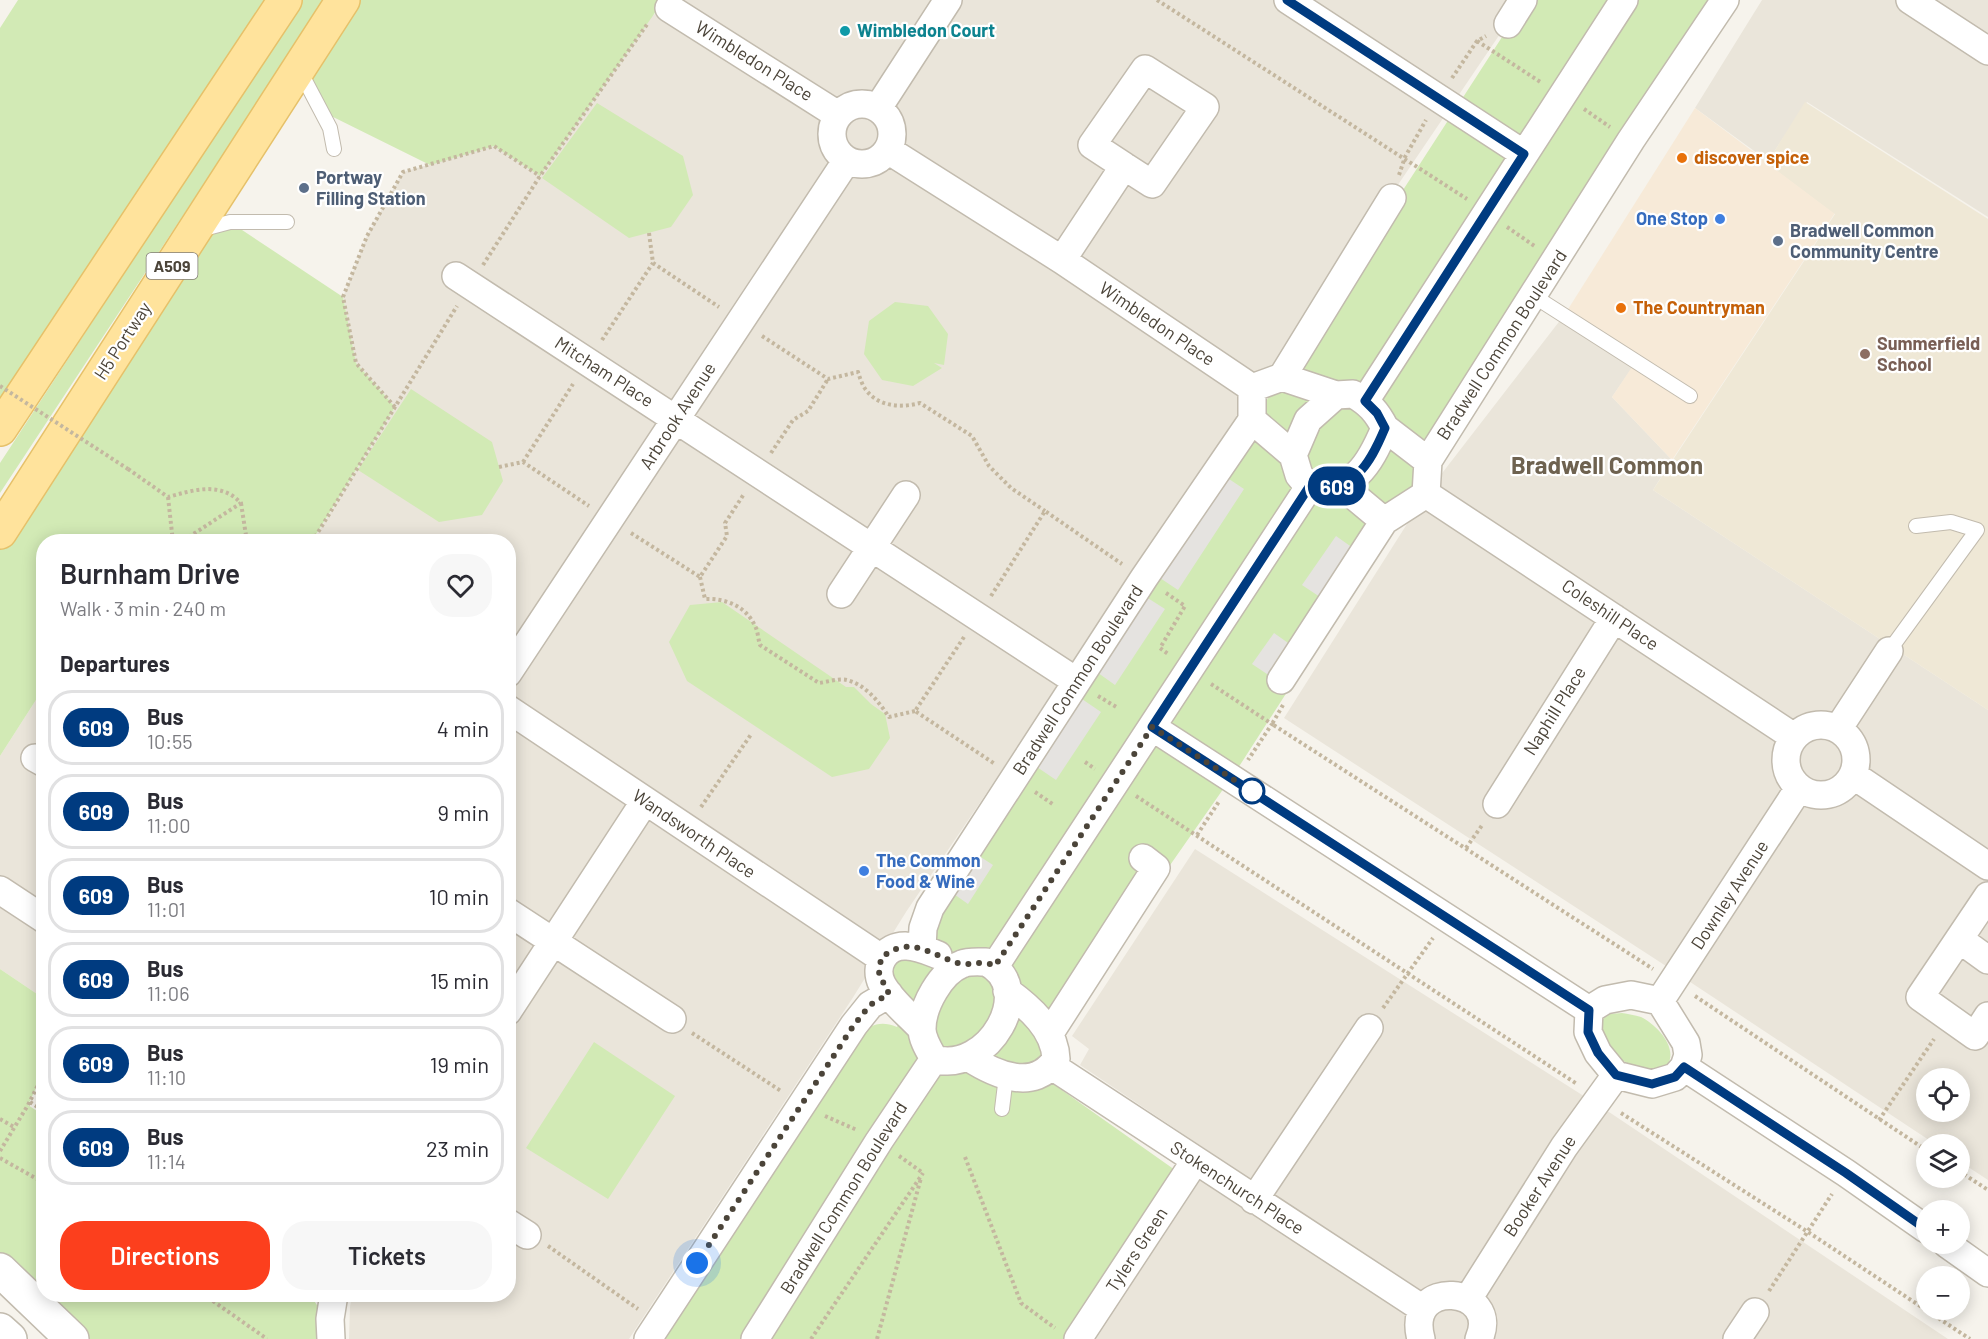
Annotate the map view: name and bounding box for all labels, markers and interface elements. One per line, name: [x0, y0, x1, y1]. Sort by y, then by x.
street label: Wimbledon Place: [692, 15, 817, 105]
place label: Wimbledon Court: [857, 19, 995, 41]
marker: Wimbledon Court: [838, 24, 852, 38]
place label: discover spice: [1694, 146, 1809, 168]
marker: discover spice: [1675, 151, 1689, 165]
place label: Portway Filling Station: [316, 166, 426, 209]
marker: Portway Filling Station: [297, 181, 311, 195]
place label: One Stop: [1636, 207, 1708, 229]
marker: One Stop: [1713, 212, 1727, 226]
place label: Bradwell Common Community Centre: [1790, 219, 1939, 262]
marker: Bradwell Common Community Centre: [1771, 234, 1785, 248]
street label: Bradwell Common Boulevard: [1431, 245, 1571, 444]
road number: A509: [146, 253, 198, 279]
street label: Wimbledon Place: [1096, 276, 1220, 370]
place label: The Countryman: [1633, 296, 1765, 318]
street label: H5 Portway: [89, 297, 155, 383]
marker: The Countryman: [1614, 301, 1628, 315]
street label: Mitcham Place: [551, 331, 658, 411]
place label: Summerfield School: [1877, 332, 1980, 375]
marker: Summerfield School: [1858, 347, 1872, 361]
street label: Arbrook Avenue: [634, 358, 720, 473]
district label: Bradwell Common: [1511, 450, 1703, 479]
line badge: 609: [1302, 466, 1372, 506]
text: 609: [1320, 474, 1354, 499]
button: heart: [429, 554, 492, 617]
text: Burnham Drive: [60, 556, 240, 590]
street label: Coleshill Place: [1558, 574, 1663, 655]
street label: Bradwell Common Boulevard: [1007, 580, 1147, 779]
text: Walk · 3 min · 240 m: [60, 596, 226, 620]
text: Departures: [60, 650, 170, 676]
street label: Naphill Place: [1518, 662, 1590, 759]
text: Bus: [147, 703, 184, 729]
text: 609: [79, 715, 113, 740]
text: 4 min: [437, 715, 489, 741]
text: 10:55: [147, 729, 193, 753]
unlabelled marker: [1239, 778, 1265, 804]
street label: Wandsworth Place: [629, 784, 760, 882]
text: Bus: [147, 787, 184, 813]
text: 609: [79, 799, 113, 824]
text: 9 min: [437, 799, 489, 825]
text: 11:00: [147, 813, 190, 837]
street label: Downley Avenue: [1686, 836, 1773, 953]
place label: The Common Food & Wine: [876, 849, 981, 892]
marker: The Common Food & Wine: [857, 864, 871, 878]
text: Bus: [147, 871, 184, 897]
text: 609: [79, 883, 113, 908]
text: 10 min: [429, 883, 489, 909]
text: 11:01: [147, 897, 186, 921]
text: Bus: [147, 955, 184, 981]
text: 609: [79, 967, 113, 992]
text: 15 min: [430, 967, 489, 993]
text: 11:06: [147, 981, 189, 1005]
text: Bus: [147, 1039, 184, 1065]
text: 609: [79, 1051, 113, 1076]
text: 19 min: [430, 1051, 489, 1077]
text: 11:10: [147, 1065, 186, 1089]
map controls: [1916, 1068, 1970, 1320]
button: locate: [1916, 1068, 1970, 1122]
street label: Bradwell Common Boulevard: [775, 1097, 911, 1298]
text: Bus: [147, 1123, 184, 1149]
street label: Booker Avenue: [1498, 1131, 1580, 1240]
button: layers: [1916, 1134, 1970, 1188]
text: 609: [79, 1135, 113, 1160]
text: 23 min: [426, 1135, 489, 1161]
street label: Stokenchurch Place: [1166, 1136, 1309, 1239]
text: 11:14: [147, 1149, 186, 1173]
button: +: [1916, 1200, 1970, 1254]
street label: Tylers Green: [1101, 1203, 1172, 1296]
button: Directions: [60, 1221, 270, 1290]
button: Tickets: [282, 1221, 492, 1290]
your location: [682, 1248, 712, 1278]
button: −: [1916, 1266, 1970, 1320]

